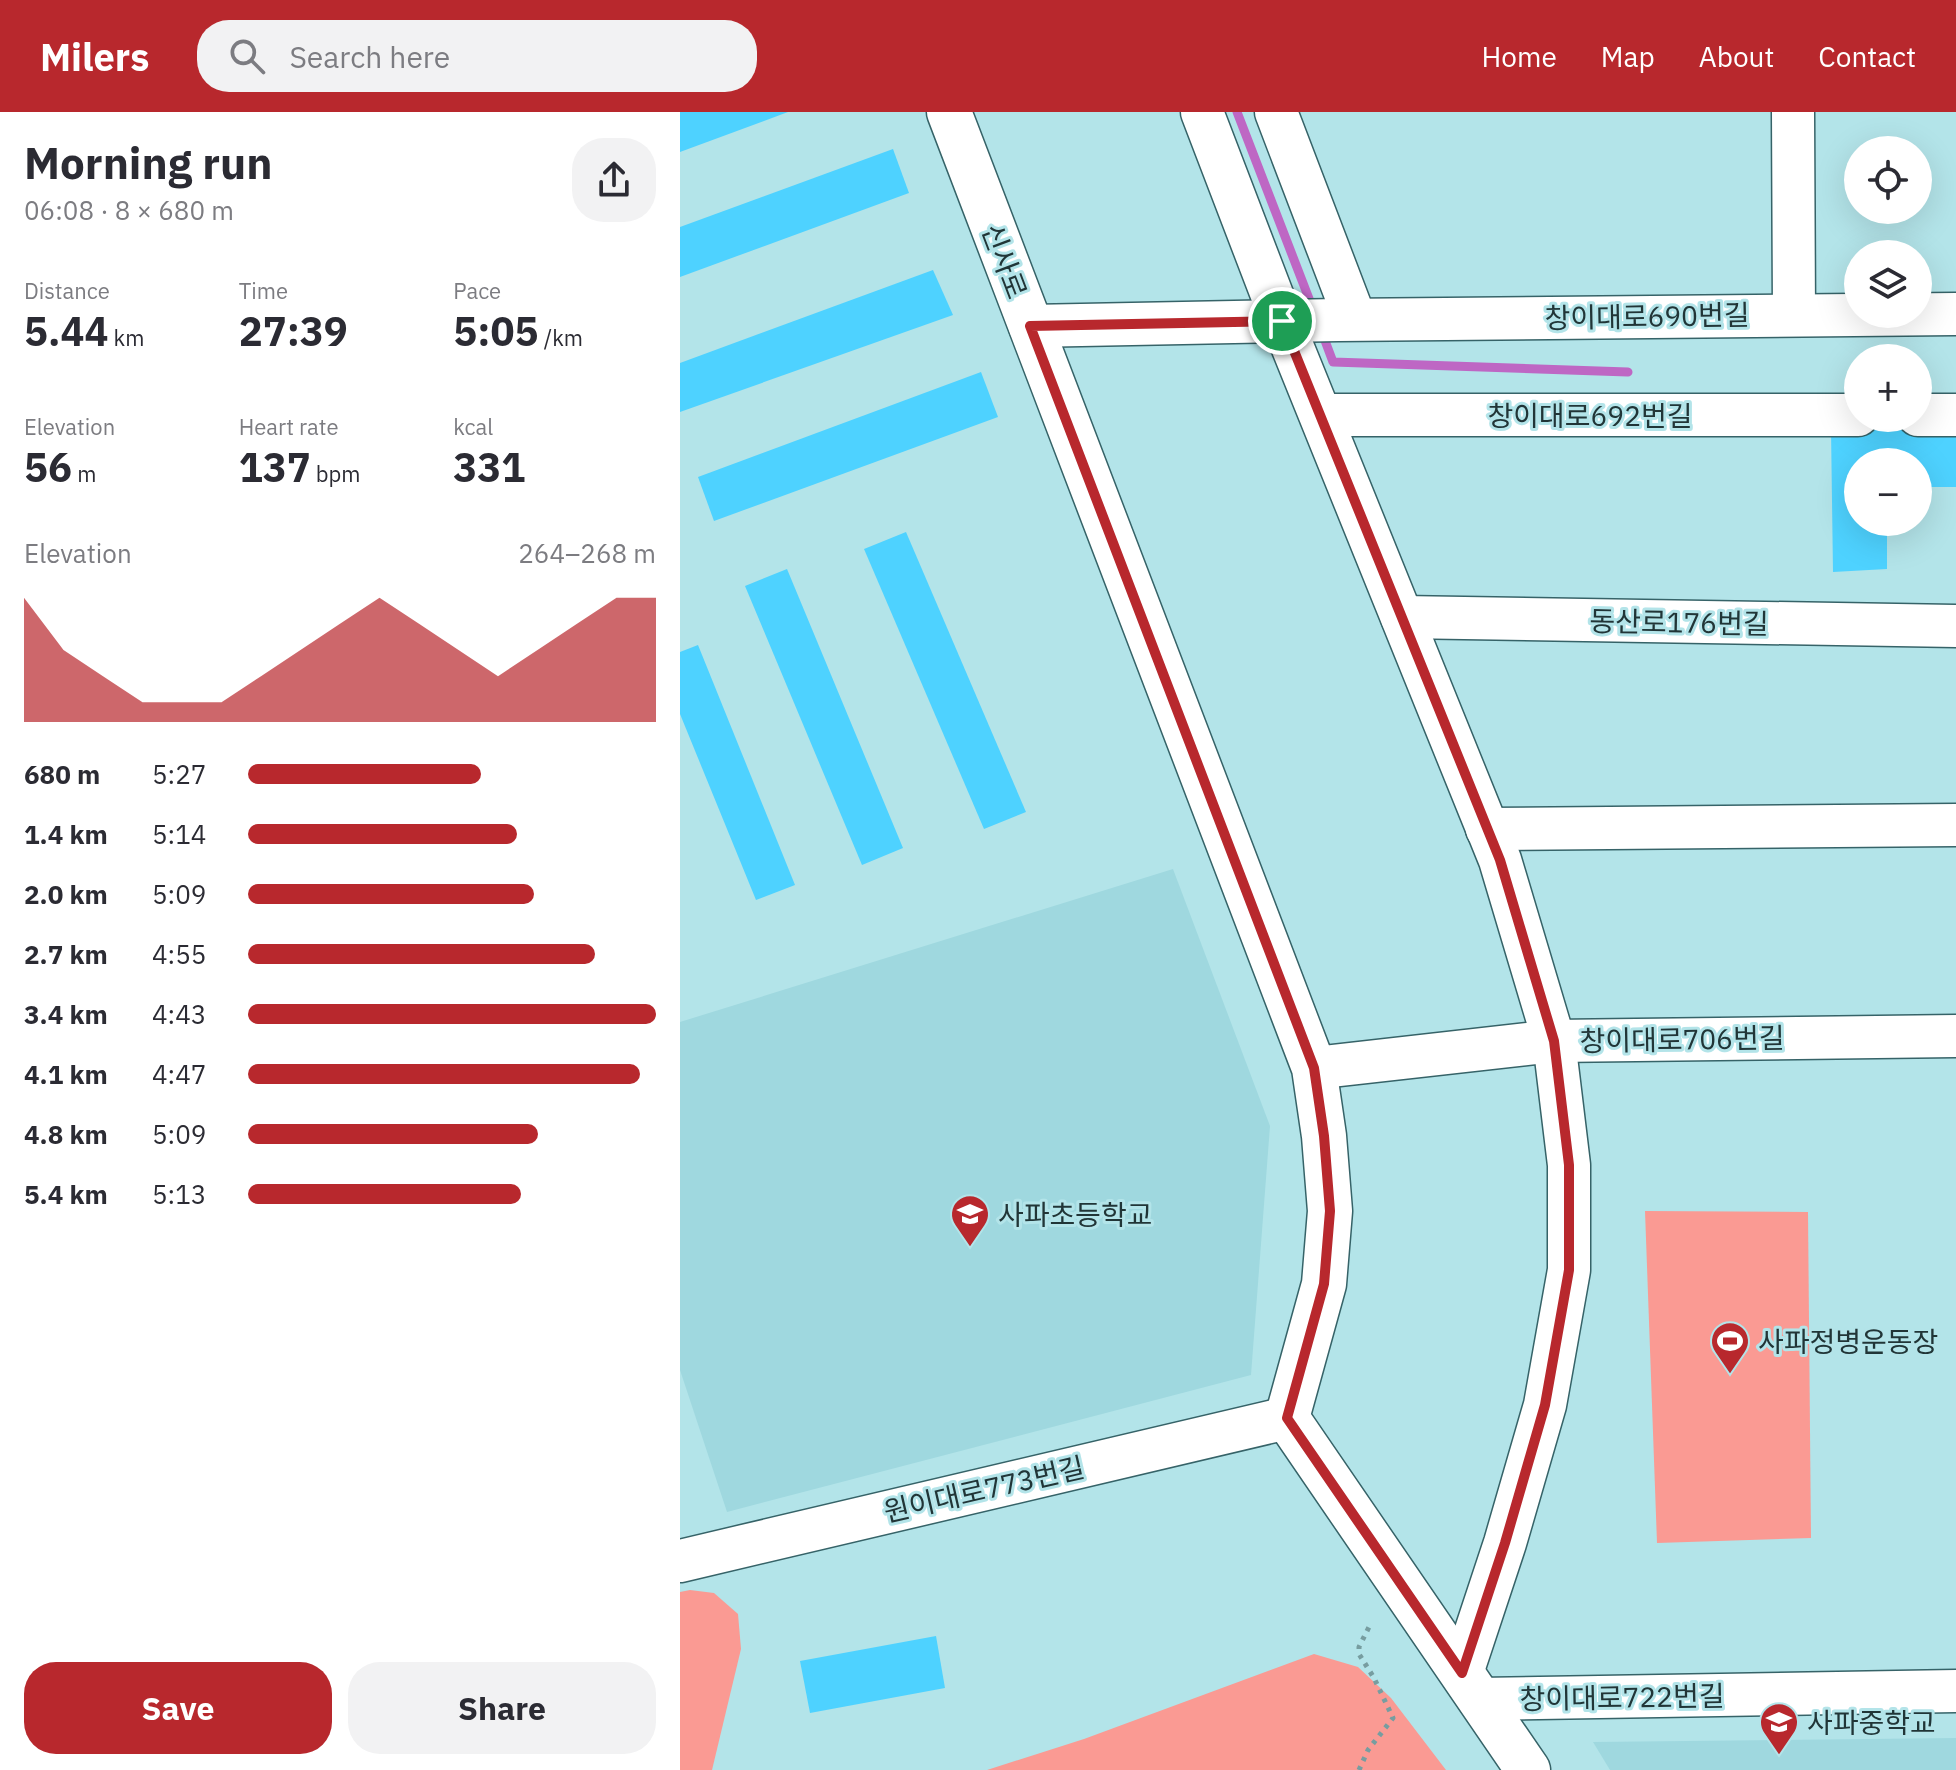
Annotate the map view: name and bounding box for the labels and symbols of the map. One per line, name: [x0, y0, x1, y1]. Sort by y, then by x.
street label: 신사로: [974, 218, 1036, 304]
pin: [1248, 287, 1316, 355]
street label: 창이대로690번길: [1544, 296, 1750, 336]
street label: 창이대로692번길: [1488, 397, 1692, 434]
street label: 동산로176번길: [1589, 602, 1769, 642]
street label: 창이대로706번길: [1579, 1019, 1785, 1059]
school or university icon: 사파초등학교: [949, 1193, 991, 1248]
place label: 사파초등학교: [998, 1196, 1153, 1233]
sports icon: 사파정병운동장: [1709, 1320, 1751, 1375]
place label: 사파정병운동장: [1758, 1323, 1938, 1360]
street label: 원이대로773번길: [880, 1448, 1088, 1530]
street label: 창이대로722번길: [1519, 1677, 1725, 1717]
school or university icon: 사파중학교: [1758, 1701, 1800, 1756]
place label: 사파중학교: [1807, 1704, 1936, 1741]

